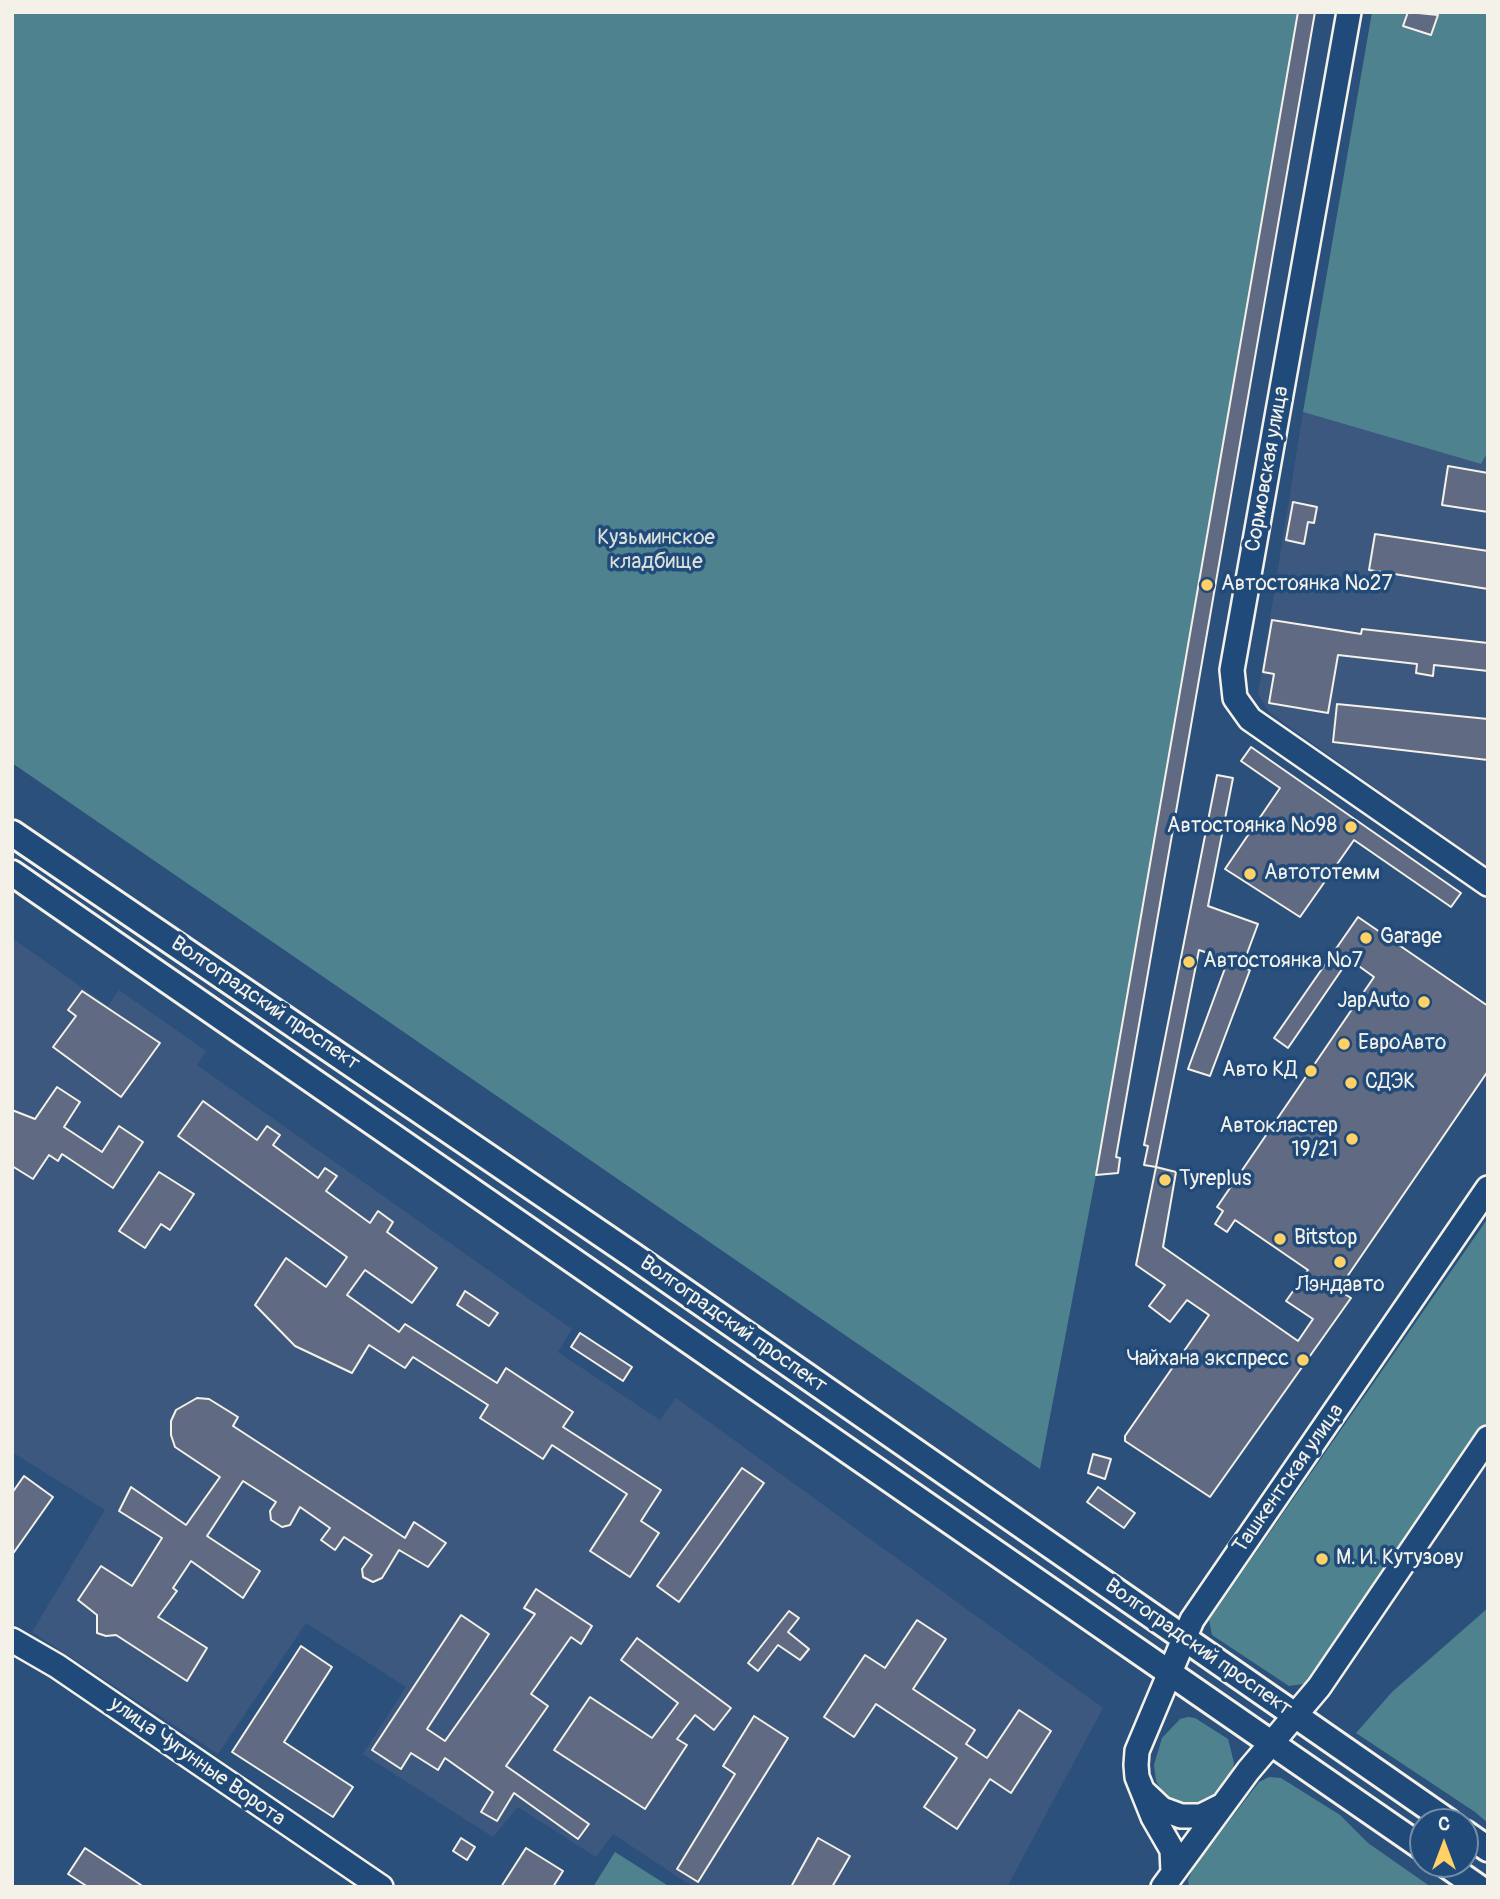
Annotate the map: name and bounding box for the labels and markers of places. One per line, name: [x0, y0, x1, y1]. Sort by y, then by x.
place label: Автостоянка №27: [1221, 572, 1393, 598]
marker: Автостоянка №27: [1199, 577, 1215, 593]
place label: Автостоянка №98: [1167, 814, 1337, 840]
marker: Автостоянка №98: [1343, 819, 1359, 835]
place label: Автототемм: [1264, 861, 1380, 887]
marker: Автототемм: [1242, 866, 1258, 882]
place label: Garage: [1380, 925, 1442, 951]
marker: Garage: [1358, 930, 1374, 946]
place label: Автостоянка №7: [1203, 949, 1363, 975]
marker: Автостоянка №7: [1181, 954, 1197, 970]
place label: JapAuto: [1337, 989, 1410, 1015]
marker: JapAuto: [1416, 994, 1432, 1010]
place label: ЕвроАвто: [1358, 1031, 1446, 1057]
marker: ЕвроАвто: [1336, 1036, 1352, 1052]
place label: Авто КД: [1222, 1058, 1297, 1084]
marker: Авто КД: [1303, 1063, 1319, 1079]
place label: СДЭК: [1365, 1070, 1415, 1096]
marker: СДЭК: [1343, 1075, 1359, 1091]
place label: Автокластер 19/21: [1220, 1114, 1338, 1164]
marker: Автокластер 19/21: [1344, 1131, 1360, 1147]
place label: Tyreplus: [1179, 1167, 1251, 1193]
marker: Tyreplus: [1157, 1172, 1173, 1188]
place label: Bitstop: [1294, 1226, 1357, 1252]
marker: Bitstop: [1272, 1231, 1288, 1247]
marker: Лэндавто: [1332, 1254, 1348, 1270]
place label: Лэндавто: [1296, 1273, 1384, 1299]
place label: Чайхана экспресс: [1126, 1347, 1289, 1373]
marker: Чайхана экспресс: [1295, 1352, 1311, 1368]
place label: М. И. Кутузову: [1336, 1546, 1463, 1572]
marker: М. И. Кутузову: [1314, 1551, 1330, 1567]

